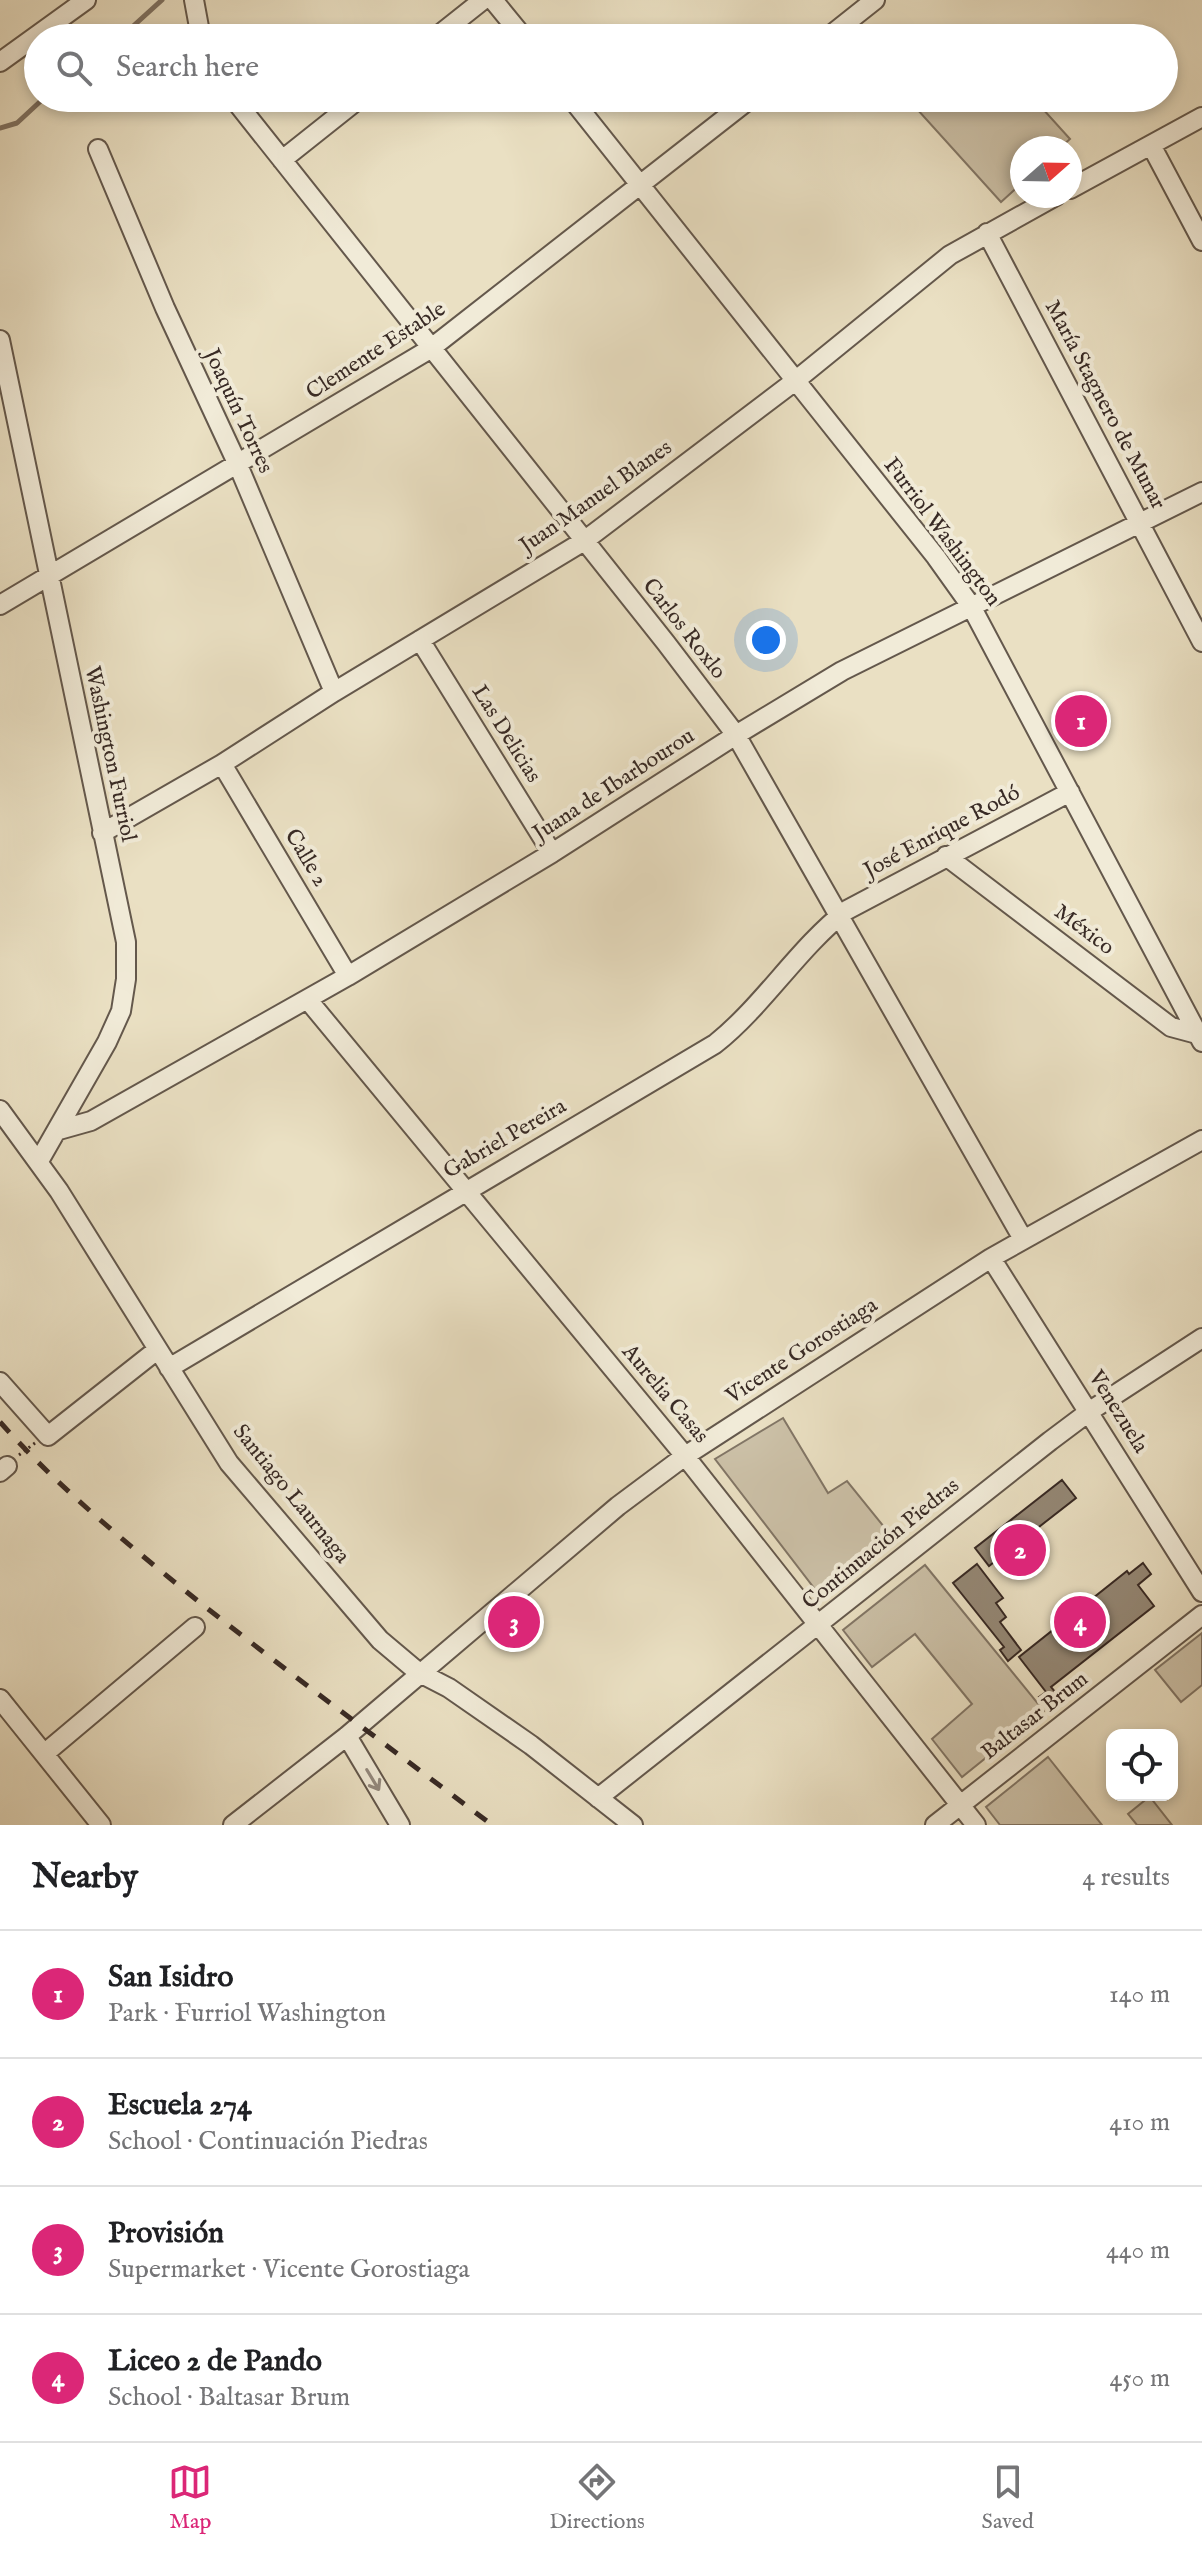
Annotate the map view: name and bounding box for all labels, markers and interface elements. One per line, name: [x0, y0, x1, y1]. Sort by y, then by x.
search box: [24, 24, 1178, 112]
icon: search: [52, 46, 96, 90]
text: Search here: [116, 49, 259, 87]
north arrow: [1010, 136, 1082, 208]
street label: Clemente Estable: [301, 296, 451, 406]
street label: María Stagnero de Munar: [1038, 296, 1172, 514]
street label: Joaquín Torres: [196, 342, 279, 478]
street label: Juan Manuel Blanes: [512, 434, 678, 562]
street label: Furriol Washington: [877, 452, 1007, 612]
street label: Carlos Roxlo: [636, 573, 732, 685]
your location: [746, 620, 786, 660]
street label: Washington Furriol: [78, 664, 142, 844]
street label: Las Delicias: [465, 680, 547, 788]
pin: 1: [1055, 691, 1107, 751]
street label: Juana de Ibarbourou: [525, 722, 700, 849]
street label: José Enrique Rodó: [856, 779, 1025, 886]
street label: Calle 2: [278, 824, 334, 892]
street label: México: [1048, 898, 1120, 962]
street label: Gabriel Pereira: [438, 1092, 572, 1186]
street label: Vicente Gorostiaga: [720, 1291, 883, 1411]
street label: Aurelia Casas: [615, 1338, 715, 1449]
street label: Venezuela: [1081, 1365, 1155, 1459]
street label: Santiago Laurnaga: [226, 1419, 356, 1570]
street label: Continuación Piedras: [797, 1472, 965, 1616]
pin: 2: [994, 1520, 1046, 1580]
pin: 3: [488, 1592, 540, 1652]
pin: 4: [1054, 1592, 1106, 1652]
street label: Baltasar Brum: [976, 1665, 1094, 1767]
map controls: [1106, 1729, 1178, 1801]
button: locate: [1106, 1729, 1178, 1801]
one-way arrow: [365, 1768, 381, 1791]
text: Nearby: [32, 1856, 138, 1899]
text: 4 results: [1082, 1861, 1170, 1894]
text: San Isidro: [108, 1959, 233, 1997]
text: 1: [53, 1978, 63, 2011]
text: 140 m: [1109, 1978, 1170, 2011]
text: Park · Furriol Washington: [108, 1997, 386, 2030]
text: Escuela 274: [108, 2087, 252, 2125]
text: 2: [52, 2106, 64, 2139]
text: 410 m: [1109, 2106, 1170, 2139]
text: School · Continuación Piedras: [108, 2125, 428, 2158]
text: Provisión: [108, 2215, 224, 2253]
text: 3: [53, 2234, 63, 2267]
text: 440 m: [1106, 2234, 1170, 2267]
text: Supermarket · Vicente Gorostiaga: [108, 2253, 470, 2286]
text: Liceo 2 de Pando: [108, 2343, 322, 2381]
text: 4: [52, 2362, 64, 2395]
text: 450 m: [1110, 2362, 1170, 2395]
text: School · Baltasar Brum: [108, 2381, 350, 2414]
tab: Map: [168, 2460, 212, 2536]
tab: Directions: [549, 2460, 645, 2536]
tab: Saved: [982, 2460, 1034, 2536]

